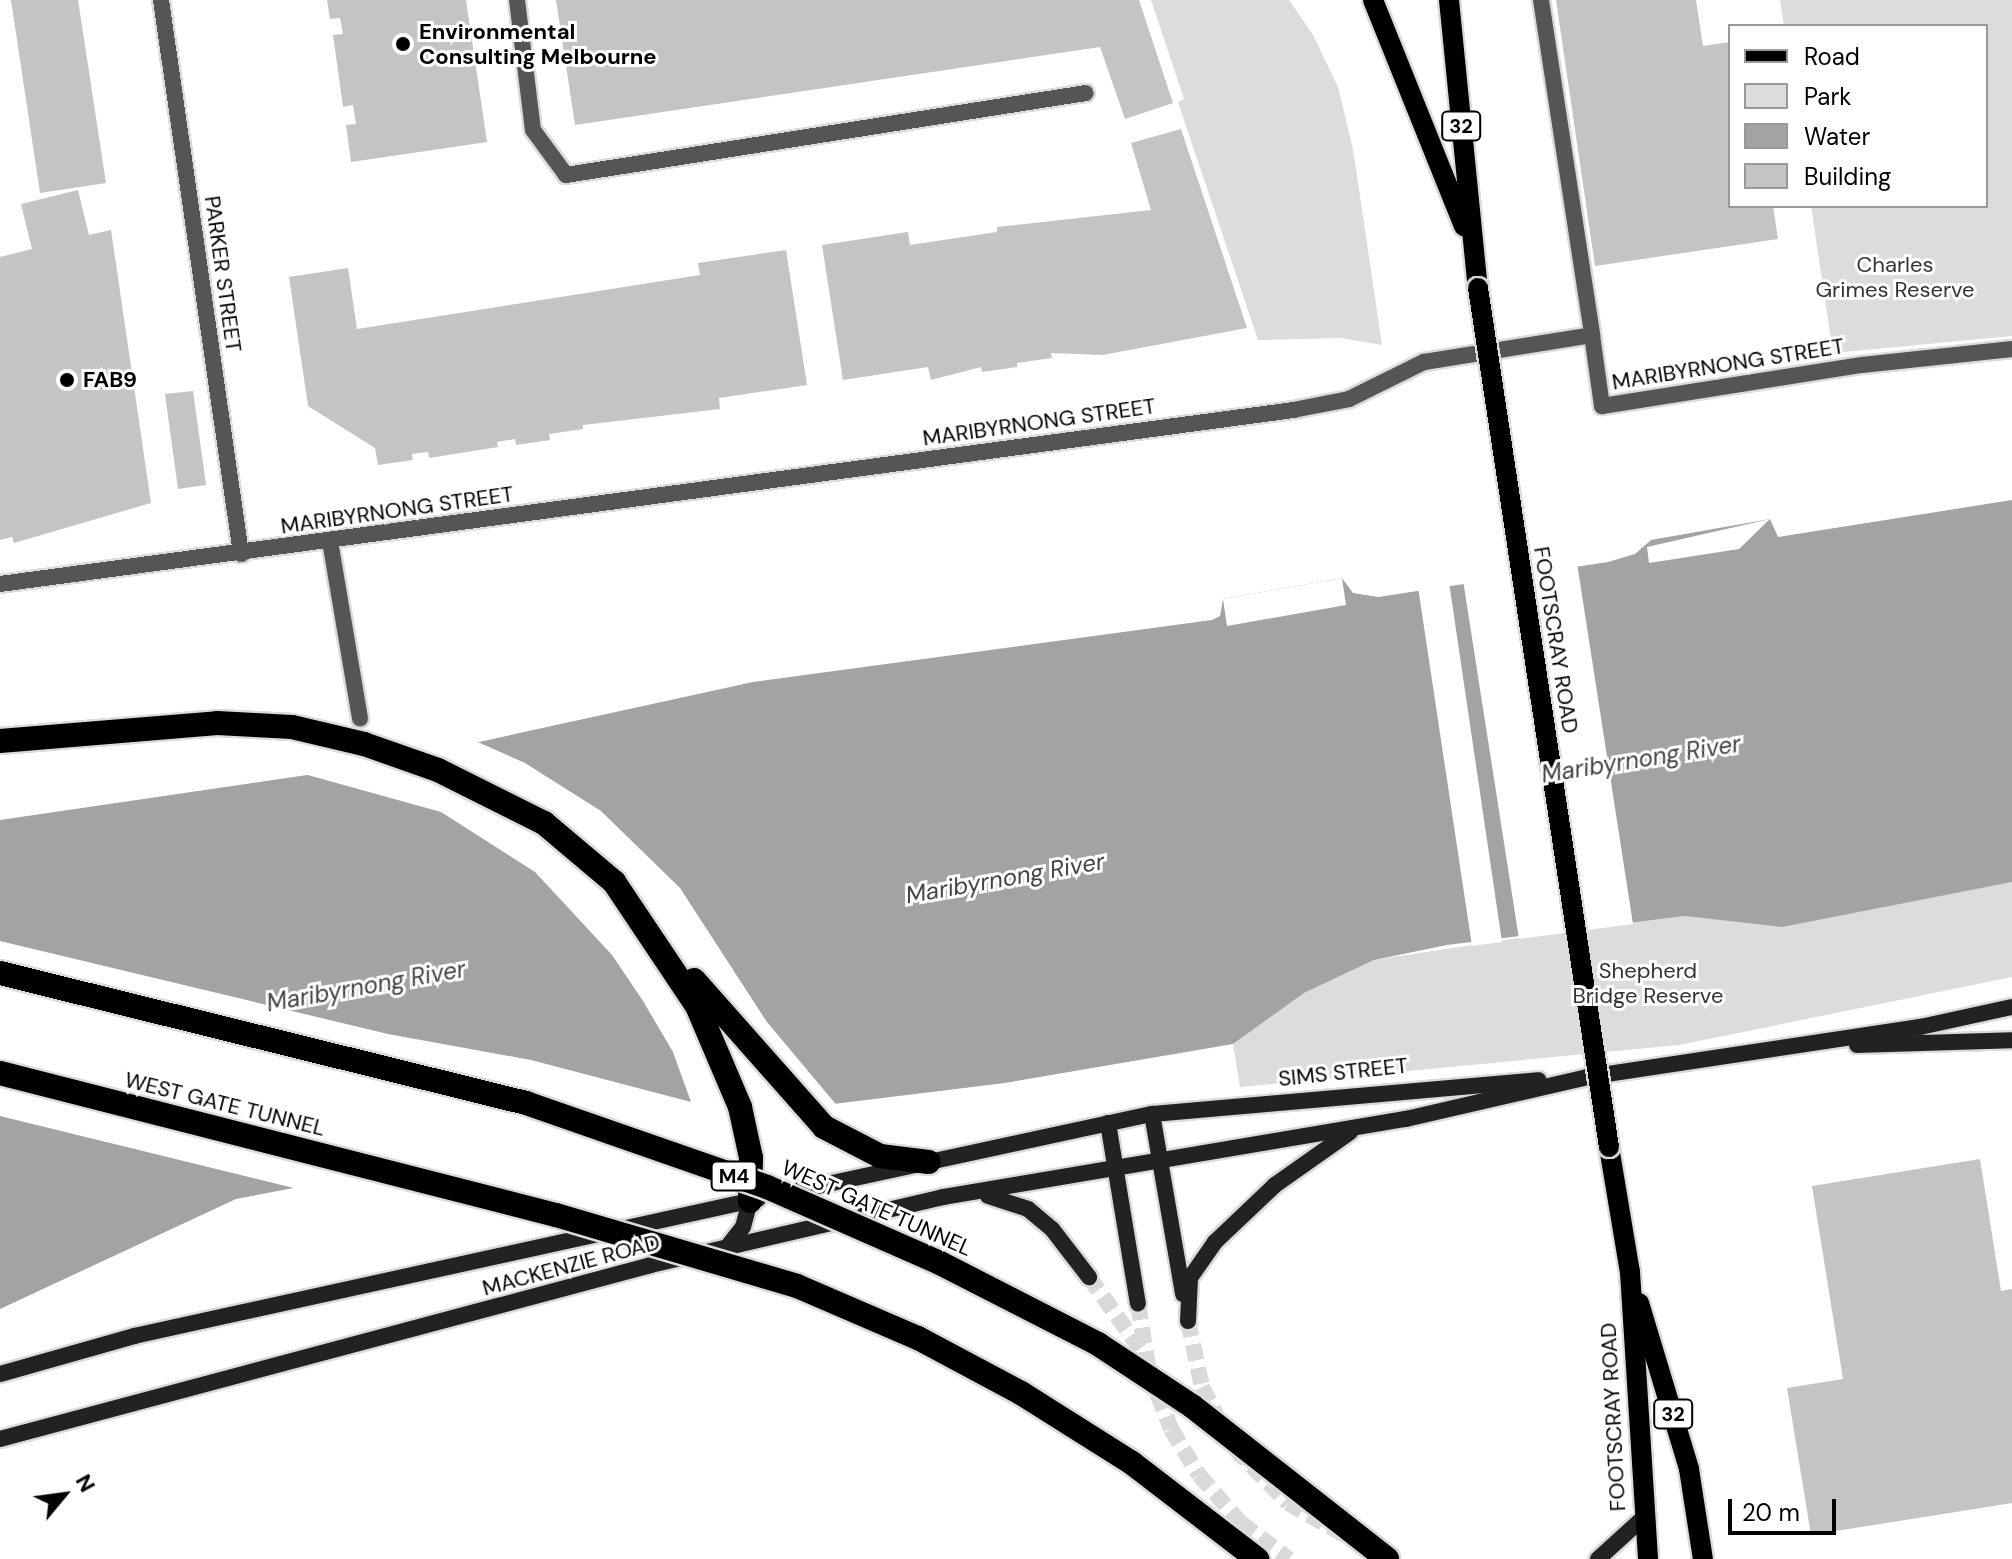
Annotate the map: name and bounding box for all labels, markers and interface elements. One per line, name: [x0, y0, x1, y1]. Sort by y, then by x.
place label: Environmental Consulting Melbourne: [419, 18, 657, 70]
legend: [1728, 24, 1988, 208]
marker: Environmental Consulting Melbourne: [394, 35, 412, 53]
text: Road: [1804, 41, 1860, 72]
text: Park: [1804, 81, 1851, 112]
road number: 32: [1441, 110, 1481, 142]
text: Water: [1804, 121, 1870, 152]
text: Building: [1804, 161, 1891, 192]
street label: PARKER STREET: [199, 194, 247, 354]
park label: Charles Grimes Reserve: [1815, 251, 1975, 302]
street label: MARIBYRNONG STREET: [1610, 333, 1846, 395]
place label: FAB9: [83, 367, 137, 393]
marker: FAB9: [58, 371, 76, 389]
street label: MARIBYRNONG STREET: [921, 393, 1157, 451]
street label: MARIBYRNONG STREET: [279, 481, 515, 539]
street label: FOOTSCRAY ROAD: [1528, 545, 1584, 735]
water label: Maribyrnong River: [1539, 729, 1743, 789]
water label: Maribyrnong River: [903, 846, 1107, 910]
water label: Maribyrnong River: [264, 954, 468, 1018]
park label: Shepherd Bridge Reserve: [1573, 957, 1723, 1008]
street label: SIMS STREET: [1277, 1052, 1409, 1092]
street label: WEST GATE TUNNEL: [122, 1066, 328, 1142]
street label: WEST GATE TUNNEL: [778, 1154, 976, 1262]
road number: M4: [710, 1160, 758, 1192]
street label: MACKENZIE ROAD: [479, 1229, 663, 1301]
street label: FOOTSCRAY ROAD: [1595, 1322, 1631, 1512]
road number: 32: [1653, 1398, 1693, 1430]
north arrow: [24, 1455, 104, 1535]
text: N: [69, 1469, 102, 1497]
scale bar: [1732, 1483, 1840, 1533]
text: 20 m: [1742, 1497, 1800, 1528]

